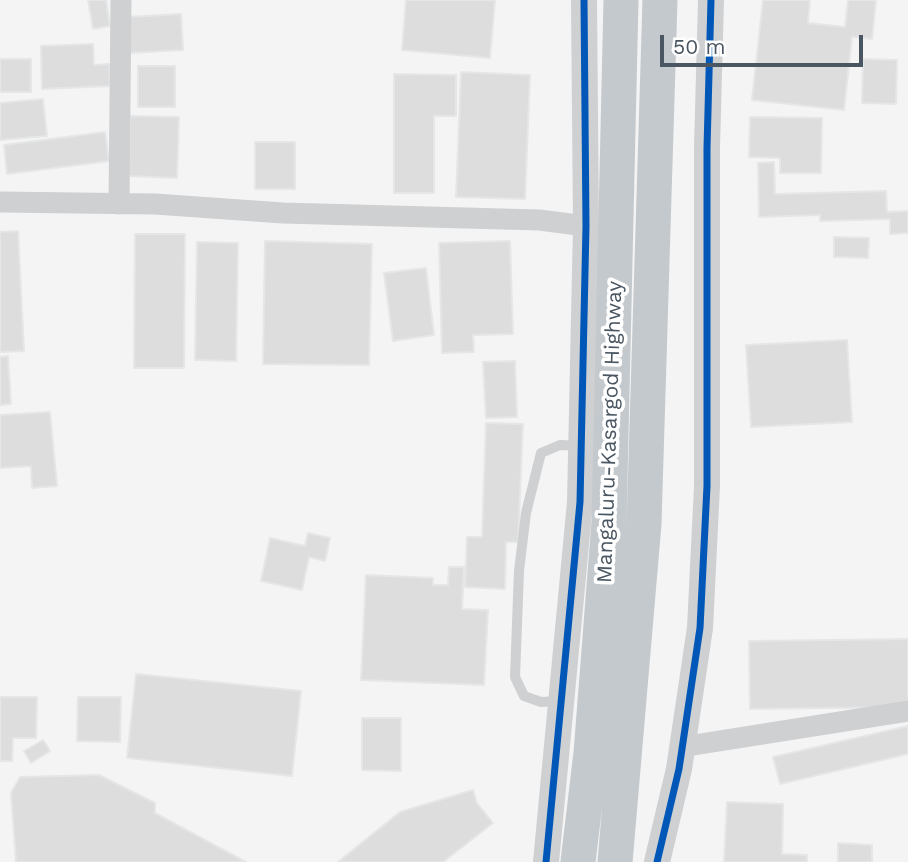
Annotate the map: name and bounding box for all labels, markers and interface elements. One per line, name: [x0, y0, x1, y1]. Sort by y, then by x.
scale bar: [663, 21, 866, 65]
text: 50 m: [673, 34, 725, 59]
street label: Mangaluru-Kasargod Highway: [592, 281, 628, 583]

